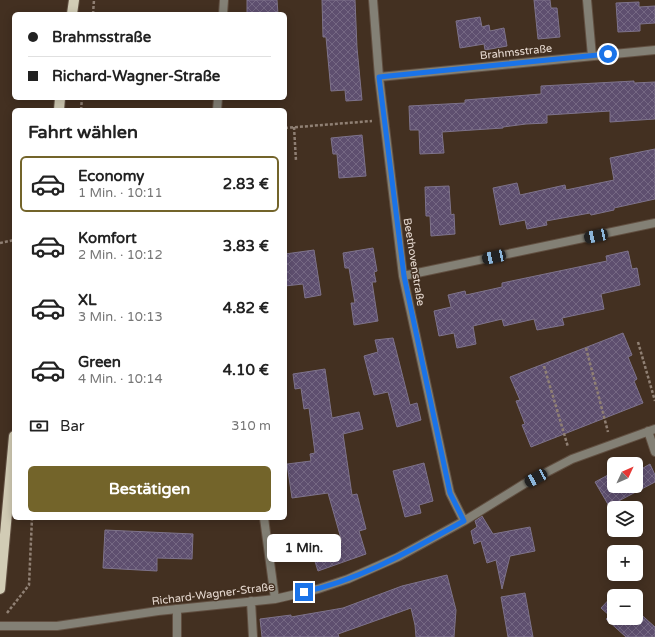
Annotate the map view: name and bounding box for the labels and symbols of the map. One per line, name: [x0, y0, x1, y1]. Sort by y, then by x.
street label: Brahmsstraße: [479, 42, 553, 62]
route start: [599, 45, 617, 63]
street label: Beethovenstraße: [401, 217, 427, 307]
car: [583, 228, 609, 244]
car: [481, 249, 507, 265]
north arrow: [607, 457, 643, 493]
car: [523, 467, 549, 489]
callout: 1 Min.: [267, 534, 341, 562]
street label: Richard-Wagner-Straße: [151, 580, 275, 608]
route end: [295, 583, 313, 601]

